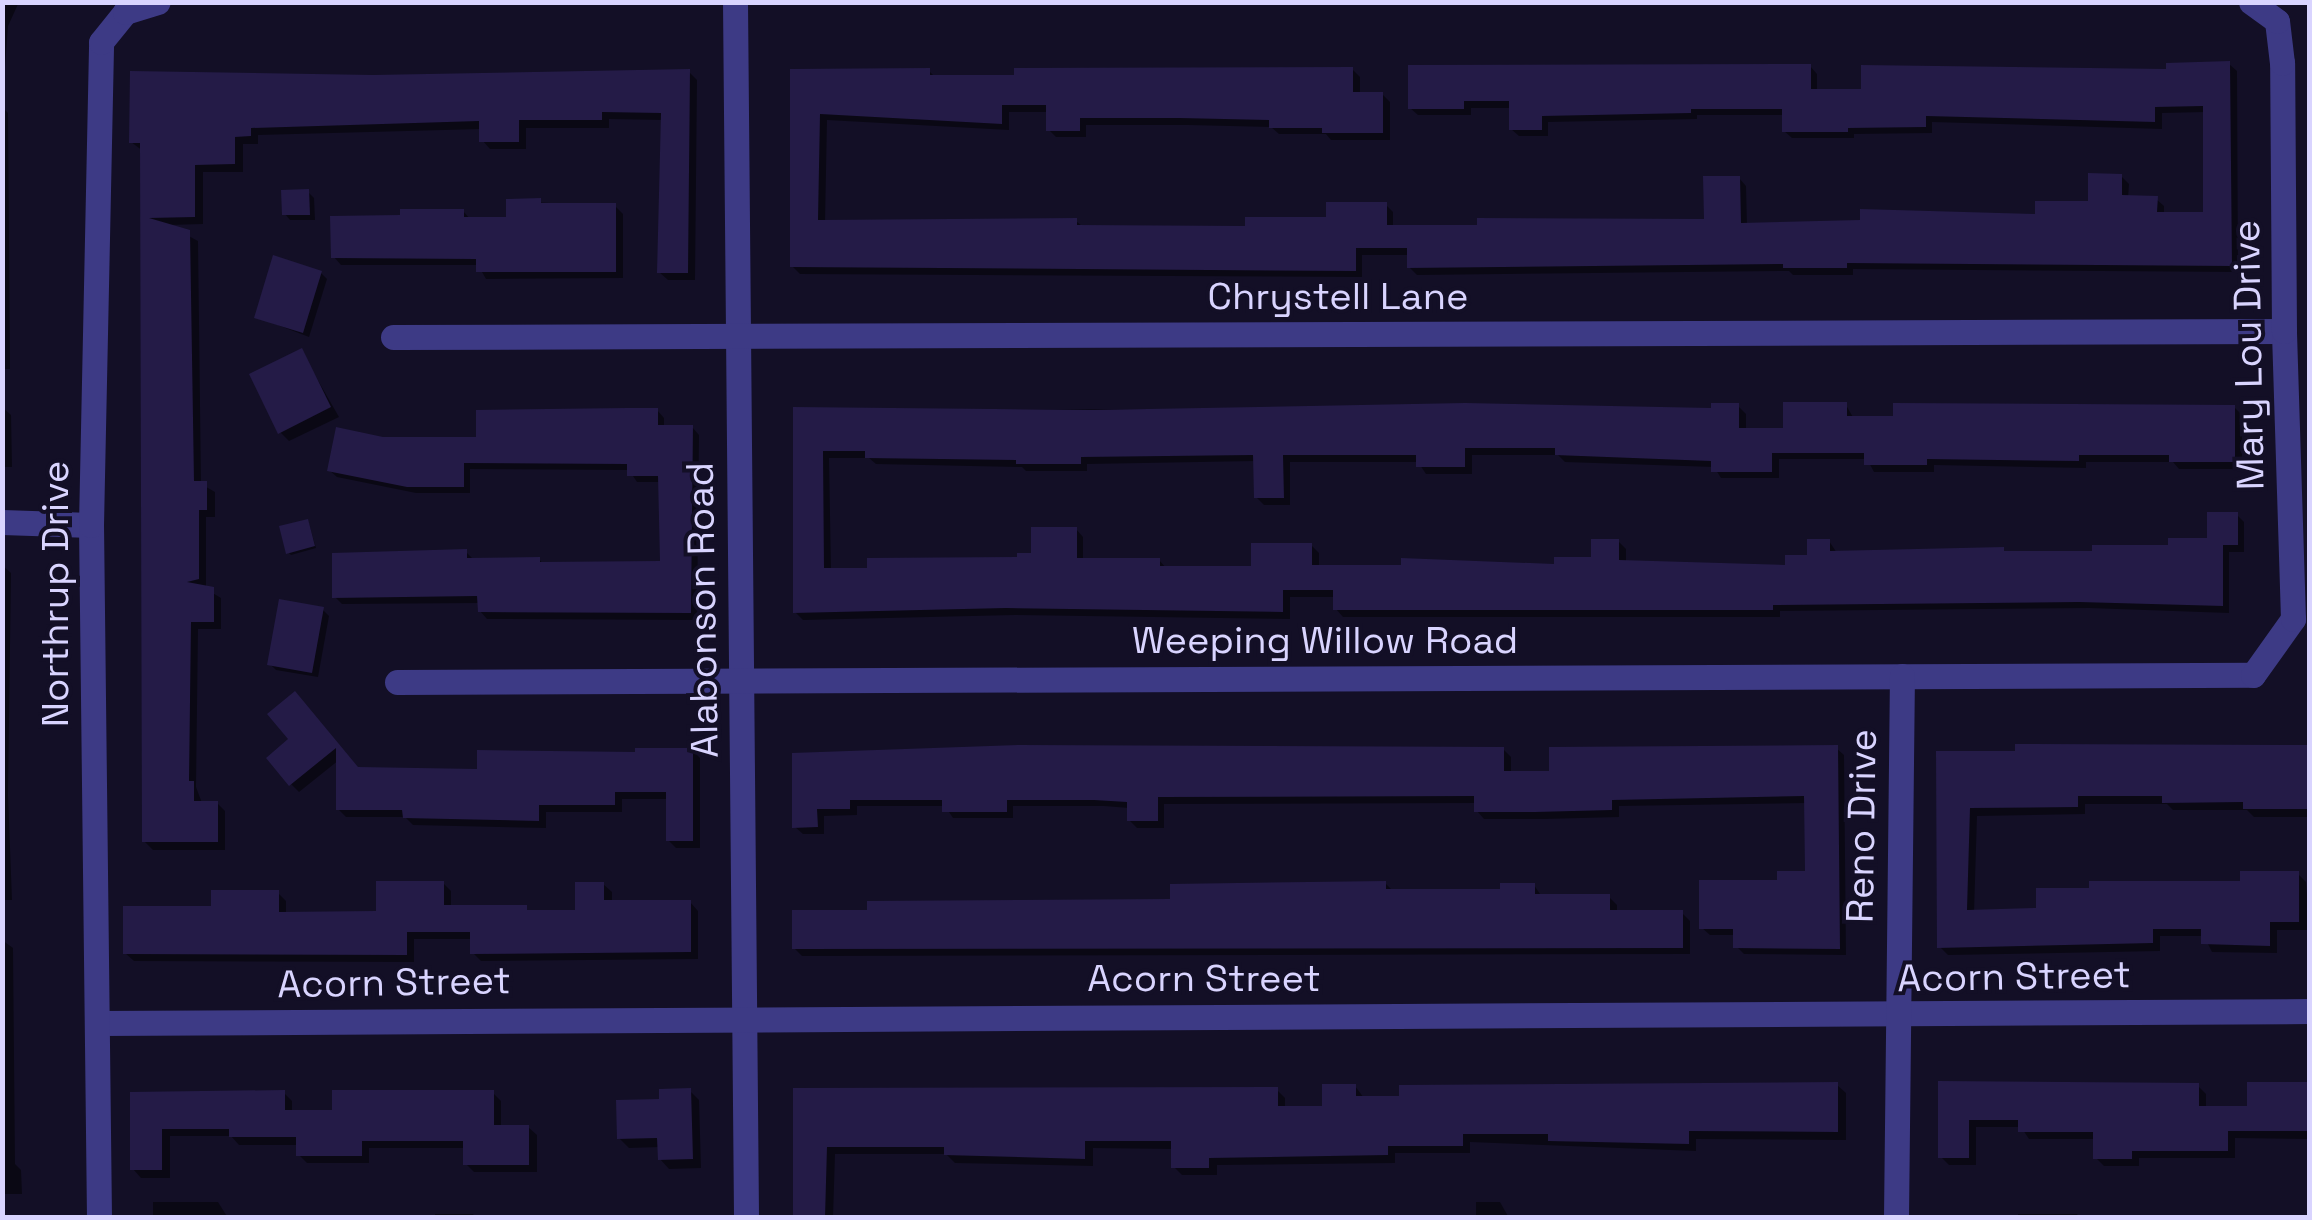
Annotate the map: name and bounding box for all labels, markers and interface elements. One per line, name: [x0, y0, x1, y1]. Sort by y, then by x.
street label: Mary Lou Drive: [2224, 220, 2274, 490]
street label: Chrystell Lane: [1208, 274, 1468, 320]
street label: Northrup Drive: [33, 461, 79, 727]
street label: Alabonson Road: [678, 462, 728, 758]
street label: Weeping Willow Road: [1132, 618, 1518, 664]
street label: Reno Drive: [1838, 729, 1886, 923]
street label: Acorn Street: [1897, 952, 2131, 1002]
street label: Acorn Street: [1087, 956, 1321, 1002]
street label: Acorn Street: [277, 958, 511, 1008]

